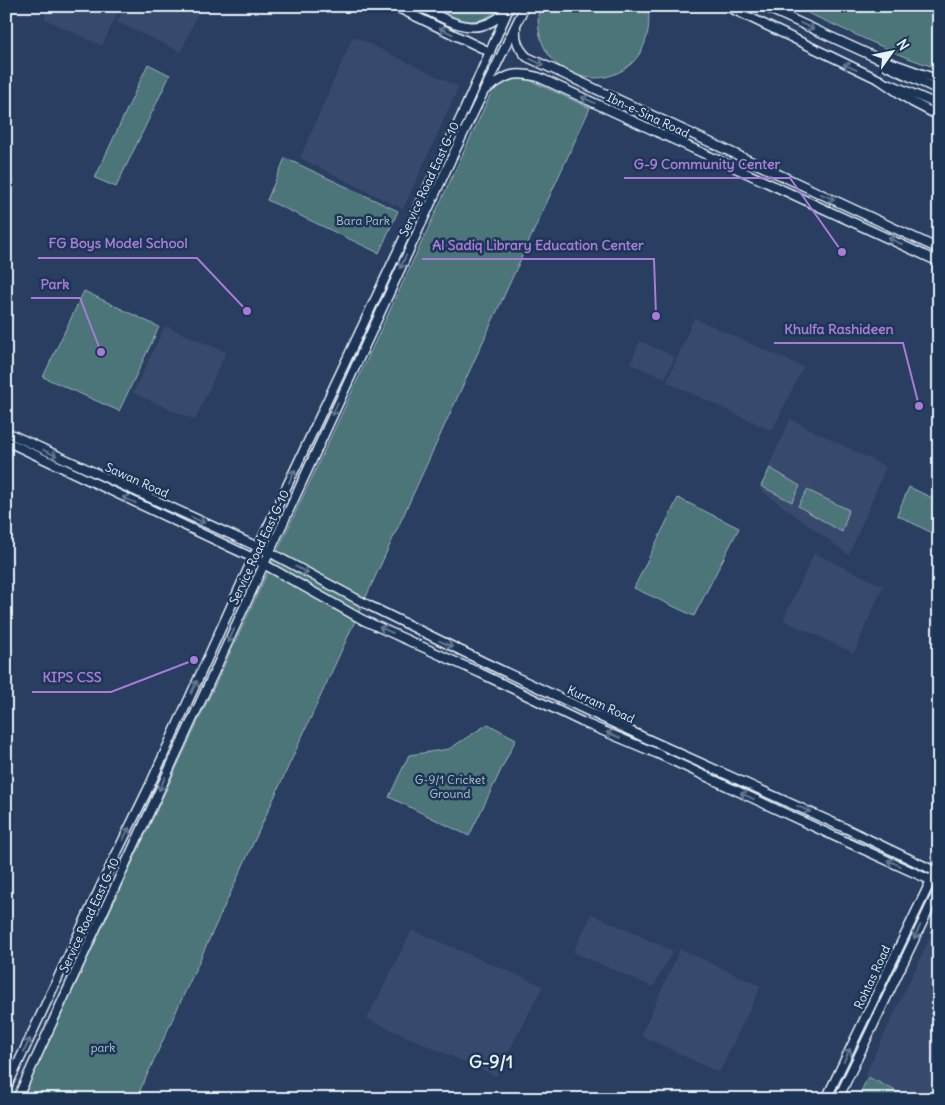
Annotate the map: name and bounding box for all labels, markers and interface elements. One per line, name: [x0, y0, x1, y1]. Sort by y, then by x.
one-way arrow: [799, 22, 814, 32]
one-way arrow: [439, 26, 454, 36]
north arrow: [868, 28, 918, 78]
text: N: [893, 36, 913, 54]
one-way arrow: [529, 58, 544, 67]
one-way arrow: [843, 61, 858, 71]
street label: Ibn-e-Sina Road: [604, 89, 692, 141]
one-way arrow: [581, 94, 596, 104]
street label: Service Road East G-10: [396, 119, 462, 239]
callout: G-9 Community Center: [624, 149, 790, 178]
text: G-9 Community Center: [634, 155, 780, 173]
one-way arrow: [820, 193, 835, 202]
park label: Bara Park: [336, 213, 390, 228]
callout: FG Boys Model School: [38, 229, 197, 258]
callout: Al Sadiq Library Education Center: [422, 230, 654, 259]
text: FG Boys Model School: [48, 234, 188, 252]
text: Al Sadiq Library Education Center: [432, 236, 644, 254]
one-way arrow: [887, 236, 902, 246]
one-way arrow: [398, 254, 408, 269]
callout: Park: [31, 269, 80, 298]
text: Park: [41, 275, 69, 293]
callout: Khulfa Rashideen: [774, 314, 903, 343]
text: Khulfa Rashideen: [784, 320, 894, 338]
one-way arrow: [330, 401, 340, 416]
one-way arrow: [42, 448, 57, 458]
street label: Sawan Road: [103, 459, 171, 501]
one-way arrow: [287, 469, 297, 484]
street label: Service Road East G-10: [226, 487, 292, 607]
one-way arrow: [122, 495, 137, 504]
one-way arrow: [190, 516, 205, 526]
one-way arrow: [294, 565, 309, 575]
one-way arrow: [379, 625, 394, 635]
one-way arrow: [225, 628, 235, 643]
one-way arrow: [438, 639, 453, 649]
callout: KIPS CSS: [32, 663, 111, 692]
text: KIPS CSS: [42, 668, 102, 686]
one-way arrow: [190, 680, 200, 695]
street label: Kurram Road: [565, 682, 637, 726]
one-way arrow: [606, 730, 621, 740]
park label: G-9/1 Cricket Ground: [415, 772, 485, 801]
one-way arrow: [157, 776, 167, 791]
one-way arrow: [739, 791, 754, 801]
one-way arrow: [796, 805, 811, 815]
one-way arrow: [121, 827, 131, 842]
street label: Service Road East G-10: [56, 855, 122, 975]
one-way arrow: [887, 858, 902, 868]
one-way arrow: [912, 924, 922, 939]
street label: Rohtas Road: [851, 943, 893, 1011]
one-way arrow: [23, 1038, 32, 1053]
park label: park: [91, 1040, 115, 1055]
one-way arrow: [843, 1048, 853, 1063]
district label: G-9/1: [469, 1050, 513, 1073]

